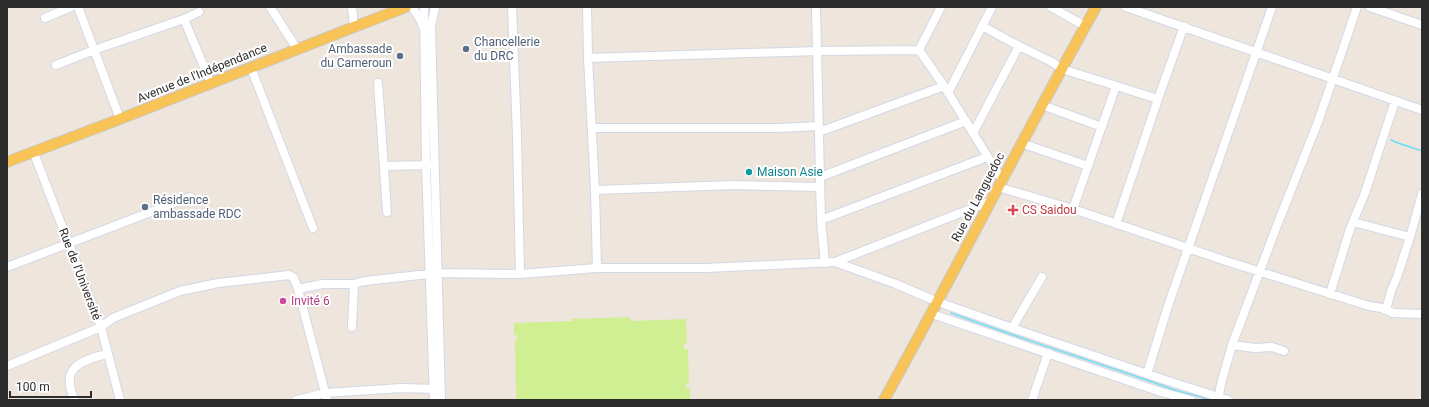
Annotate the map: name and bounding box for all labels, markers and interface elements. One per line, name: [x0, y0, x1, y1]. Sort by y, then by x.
place label: Chancellerie du DRC: [474, 35, 540, 63]
street label: Avenue de l'Indépendance: [135, 41, 269, 105]
place label: Ambassade du Cameroun: [320, 42, 392, 70]
marker: Chancellerie du DRC: [461, 44, 471, 54]
marker: Ambassade du Cameroun: [395, 51, 405, 61]
street label: Rue du Languedoc: [949, 150, 1007, 244]
place label: Maison Asie: [757, 165, 823, 179]
marker: Maison Asie: [744, 167, 754, 177]
place label: Résidence ambassade RDC: [153, 193, 242, 221]
marker: Résidence ambassade RDC: [140, 202, 150, 212]
place label: CS Saidou: [1022, 203, 1077, 217]
marker: CS Saidou: [1007, 204, 1019, 216]
street label: Rue de l'Université: [56, 226, 104, 322]
place label: Invité 6: [291, 294, 330, 308]
marker: Invité 6: [278, 296, 288, 306]
scale bar: [10, 373, 91, 399]
text: 100 m: [16, 380, 50, 394]

